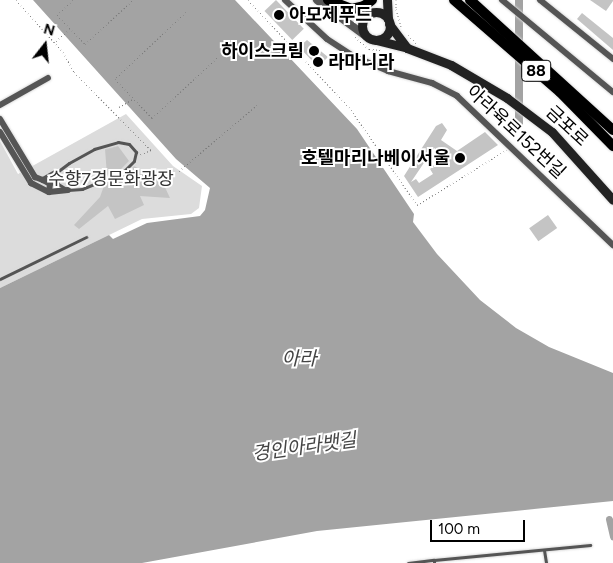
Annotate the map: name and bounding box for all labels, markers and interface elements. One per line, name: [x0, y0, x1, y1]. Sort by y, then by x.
place label: 아모제푸드: [289, 4, 372, 26]
marker: 아모제푸드: [273, 9, 285, 21]
north arrow: [20, 20, 70, 70]
text: N: [42, 20, 57, 40]
place label: 하이스크림: [221, 40, 304, 62]
marker: 하이스크림: [308, 45, 320, 57]
place label: 라마니라: [328, 51, 394, 73]
marker: 라마니라: [312, 56, 324, 68]
road number: 88: [521, 58, 551, 84]
street label: 아라육로152번길: [462, 81, 570, 183]
street label: 금포로: [541, 101, 593, 151]
place label: 호텔마리나베이서울: [301, 147, 450, 169]
marker: 호텔마리나베이서울: [454, 152, 466, 164]
park label: 수향7경문화광장: [48, 168, 174, 190]
water label: 아라: [282, 348, 316, 370]
water label: 경인아라뱃길: [250, 428, 358, 466]
scale bar: [433, 510, 528, 542]
text: 100 m: [438, 520, 480, 538]

